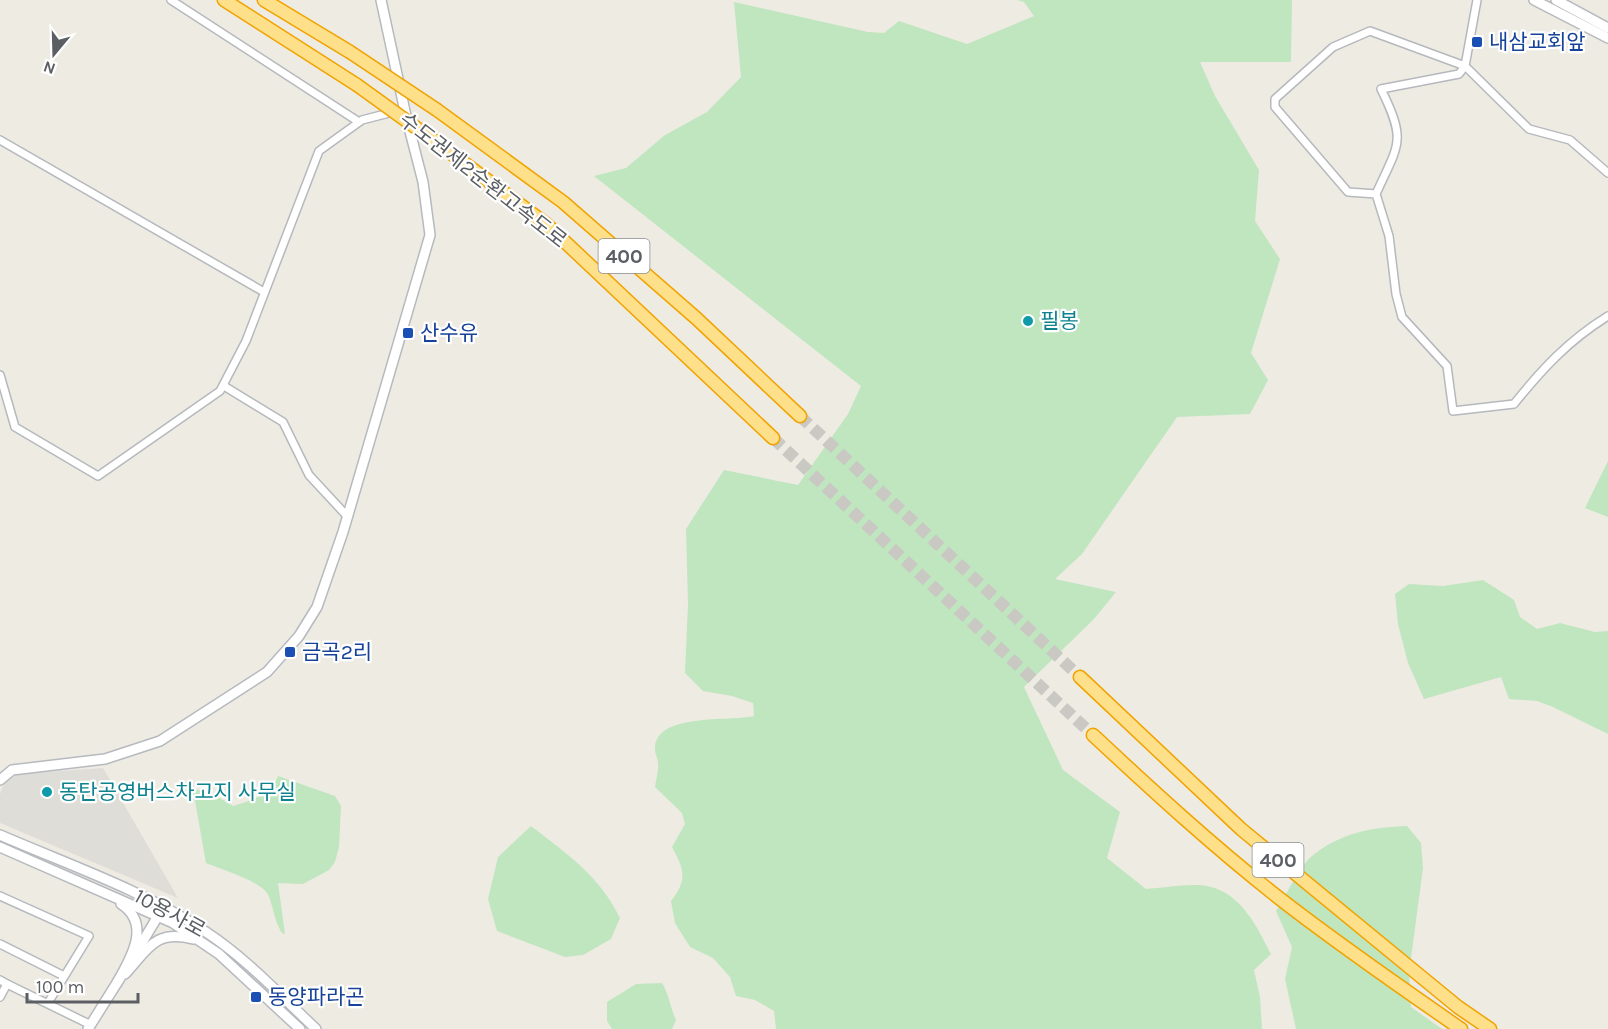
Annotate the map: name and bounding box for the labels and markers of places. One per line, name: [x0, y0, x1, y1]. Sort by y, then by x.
place label: 내삼교회앞: [1489, 30, 1586, 54]
marker: 내삼교회앞: [1470, 35, 1484, 49]
place label: 필봉: [1040, 309, 1079, 333]
marker: 필봉: [1021, 314, 1035, 328]
place label: 산수유: [420, 321, 478, 345]
marker: 산수유: [401, 326, 415, 340]
place label: 금곡2리: [302, 640, 372, 664]
marker: 금곡2리: [283, 645, 297, 659]
place label: 동탄공영버스차고지 사무실: [59, 780, 296, 804]
marker: 동탄공영버스차고지 사무실: [40, 785, 54, 799]
place label: 동양파라곤: [268, 985, 365, 1009]
marker: 동양파라곤: [249, 990, 263, 1004]

